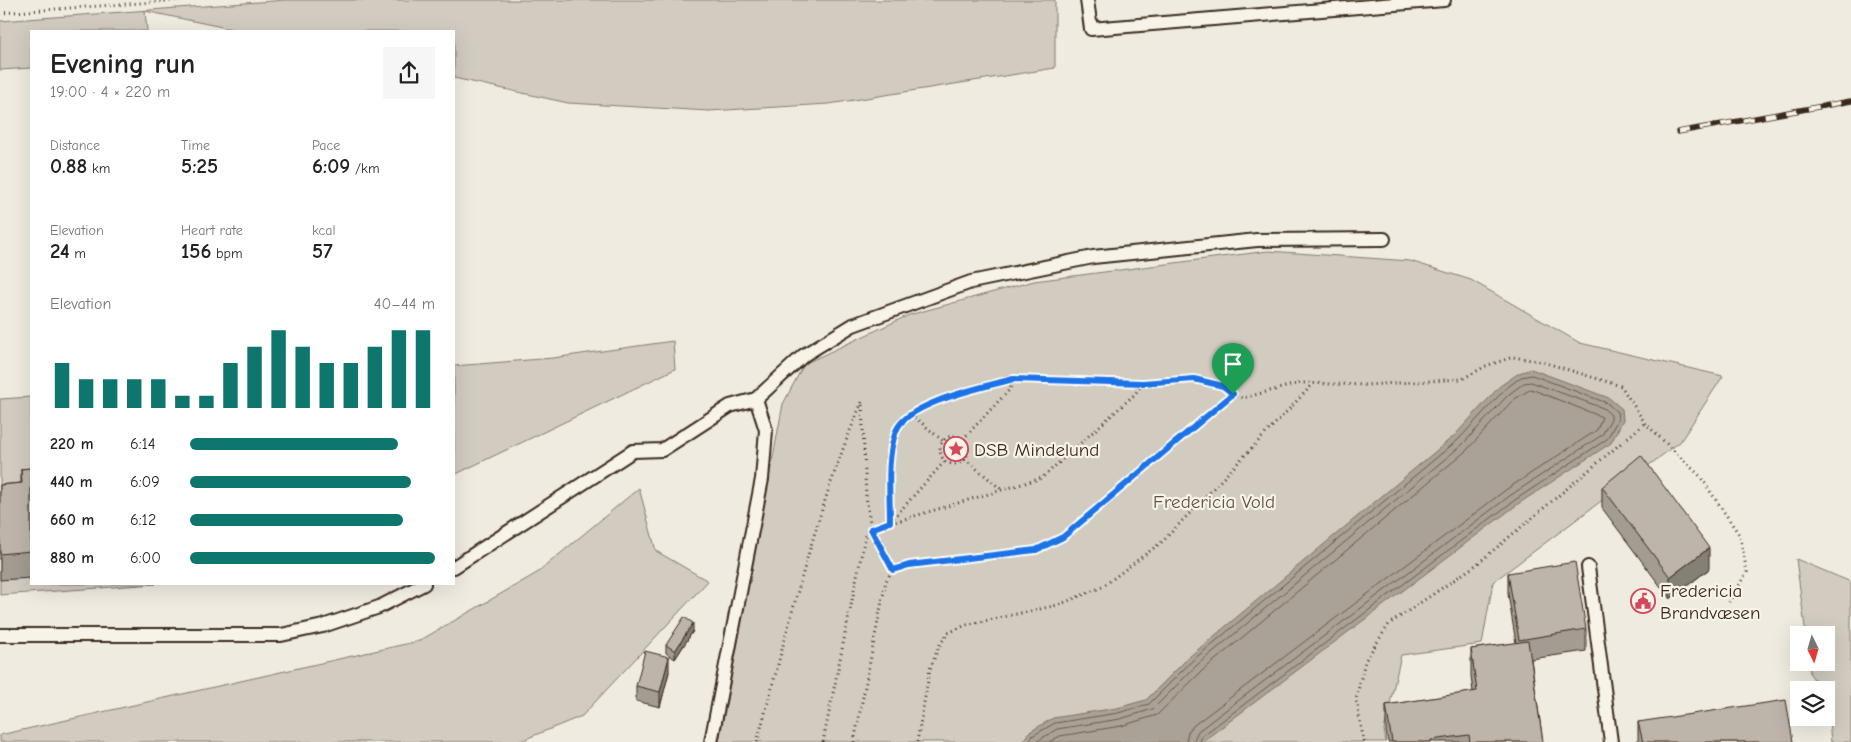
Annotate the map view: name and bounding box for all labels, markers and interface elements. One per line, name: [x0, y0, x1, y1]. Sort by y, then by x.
button: share: [383, 47, 435, 99]
text: Evening run: [50, 48, 195, 80]
text: 19:00 · 4 × 220 m: [50, 83, 170, 101]
text: Distance: [50, 137, 100, 154]
text: Time: [181, 137, 210, 154]
text: Pace: [312, 137, 340, 154]
text: 0.88: [50, 154, 87, 178]
text: 5:25: [181, 154, 218, 178]
text: 6:09: [312, 154, 350, 178]
text: km: [87, 160, 110, 177]
text: /km: [350, 160, 379, 177]
text: Elevation: [50, 222, 104, 239]
text: Heart rate: [181, 222, 243, 239]
text: kcal: [312, 222, 336, 239]
text: 24: [50, 239, 70, 263]
text: 156: [181, 239, 211, 263]
text: 57: [312, 239, 333, 263]
text: m: [70, 245, 86, 262]
text: bpm: [211, 245, 243, 262]
text: Elevation: [50, 295, 111, 313]
text: 40–44 m: [374, 295, 435, 313]
pin: [1212, 343, 1254, 394]
icon: arrive: [1219, 350, 1247, 378]
text: 220 m: [50, 435, 94, 453]
text: 6:14: [130, 435, 156, 453]
place icon: DSB Mindelund: [943, 436, 969, 462]
place label: DSB Mindelund: [974, 439, 1099, 461]
text: 440 m: [50, 473, 93, 491]
text: 6:09: [130, 473, 160, 491]
park label: Fredericia Vold: [1153, 491, 1275, 513]
text: 660 m: [50, 511, 94, 529]
text: 6:12: [130, 511, 156, 529]
text: 880 m: [50, 549, 94, 567]
text: 6:00: [130, 549, 161, 567]
place label: Fredericia Brandvæsen: [1660, 580, 1760, 624]
public building icon: Fredericia Brandvæsen: [1630, 588, 1656, 614]
north arrow: [1790, 626, 1835, 671]
map controls: [1790, 626, 1835, 726]
button: layers: [1790, 681, 1835, 726]

